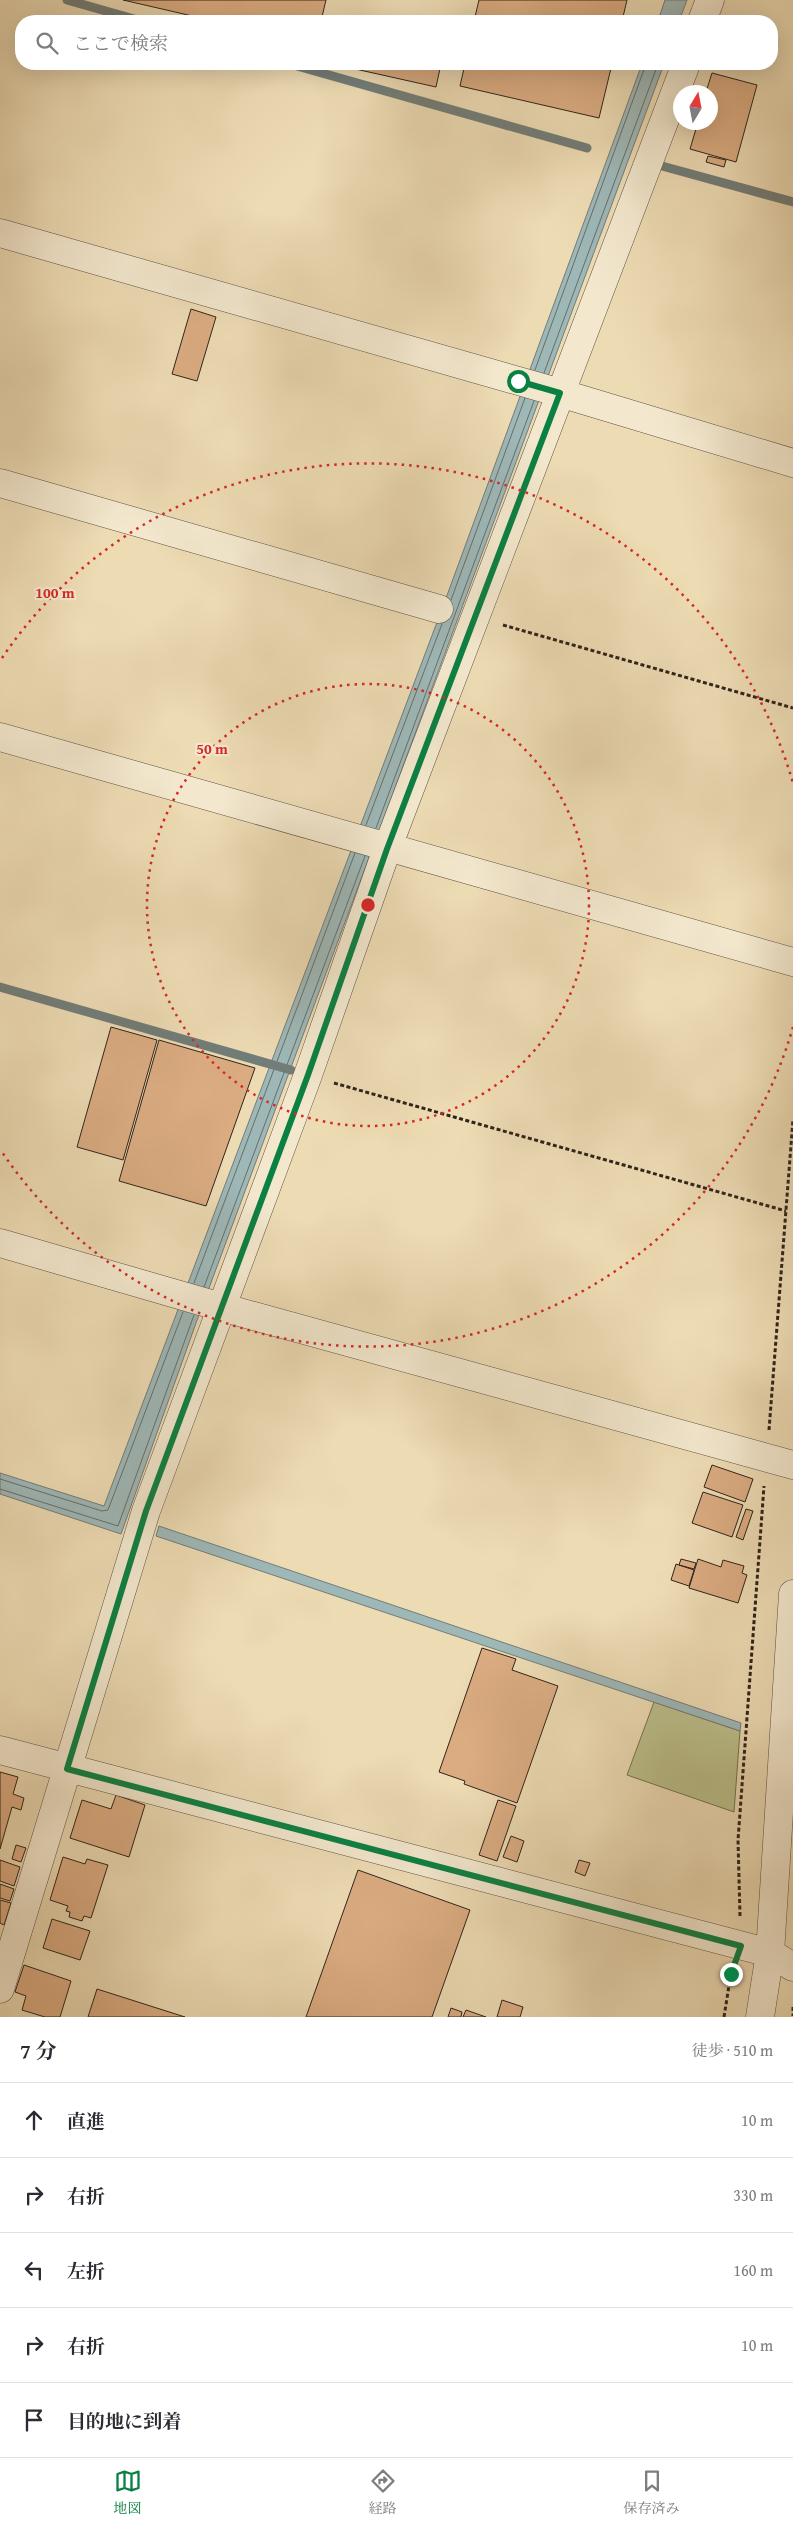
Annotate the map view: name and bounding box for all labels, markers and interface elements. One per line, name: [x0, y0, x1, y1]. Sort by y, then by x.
search box: [15, 15, 778, 70]
icon: search: [33, 29, 61, 57]
text: ここで検索: [73, 29, 168, 57]
north arrow: [673, 85, 718, 130]
route start: [507, 370, 530, 393]
text: 100 m: [35, 582, 75, 603]
text: 50 m: [196, 738, 228, 759]
centre of rings: [359, 896, 377, 914]
route end: [720, 1963, 743, 1986]
text: 7 分: [20, 2035, 57, 2066]
text: 徒歩 · 510 m: [692, 2038, 773, 2062]
icon: ahead: [20, 2106, 48, 2134]
text: 直進: [67, 2107, 105, 2135]
text: 10 m: [741, 2108, 773, 2132]
icon: right: [20, 2181, 48, 2209]
text: 右折: [67, 2182, 105, 2210]
text: 330 m: [733, 2183, 773, 2207]
icon: left: [20, 2256, 48, 2284]
text: 左折: [67, 2257, 105, 2285]
text: 160 m: [733, 2258, 773, 2282]
icon: right: [20, 2331, 48, 2359]
text: 右折: [67, 2332, 105, 2360]
text: 10 m: [741, 2333, 773, 2357]
icon: arrive: [20, 2406, 48, 2434]
text: 目的地に到着: [67, 2407, 181, 2435]
tab: 地図: [114, 2467, 142, 2518]
tab: 経路: [369, 2467, 397, 2518]
tab: 保存済み: [624, 2467, 680, 2518]

